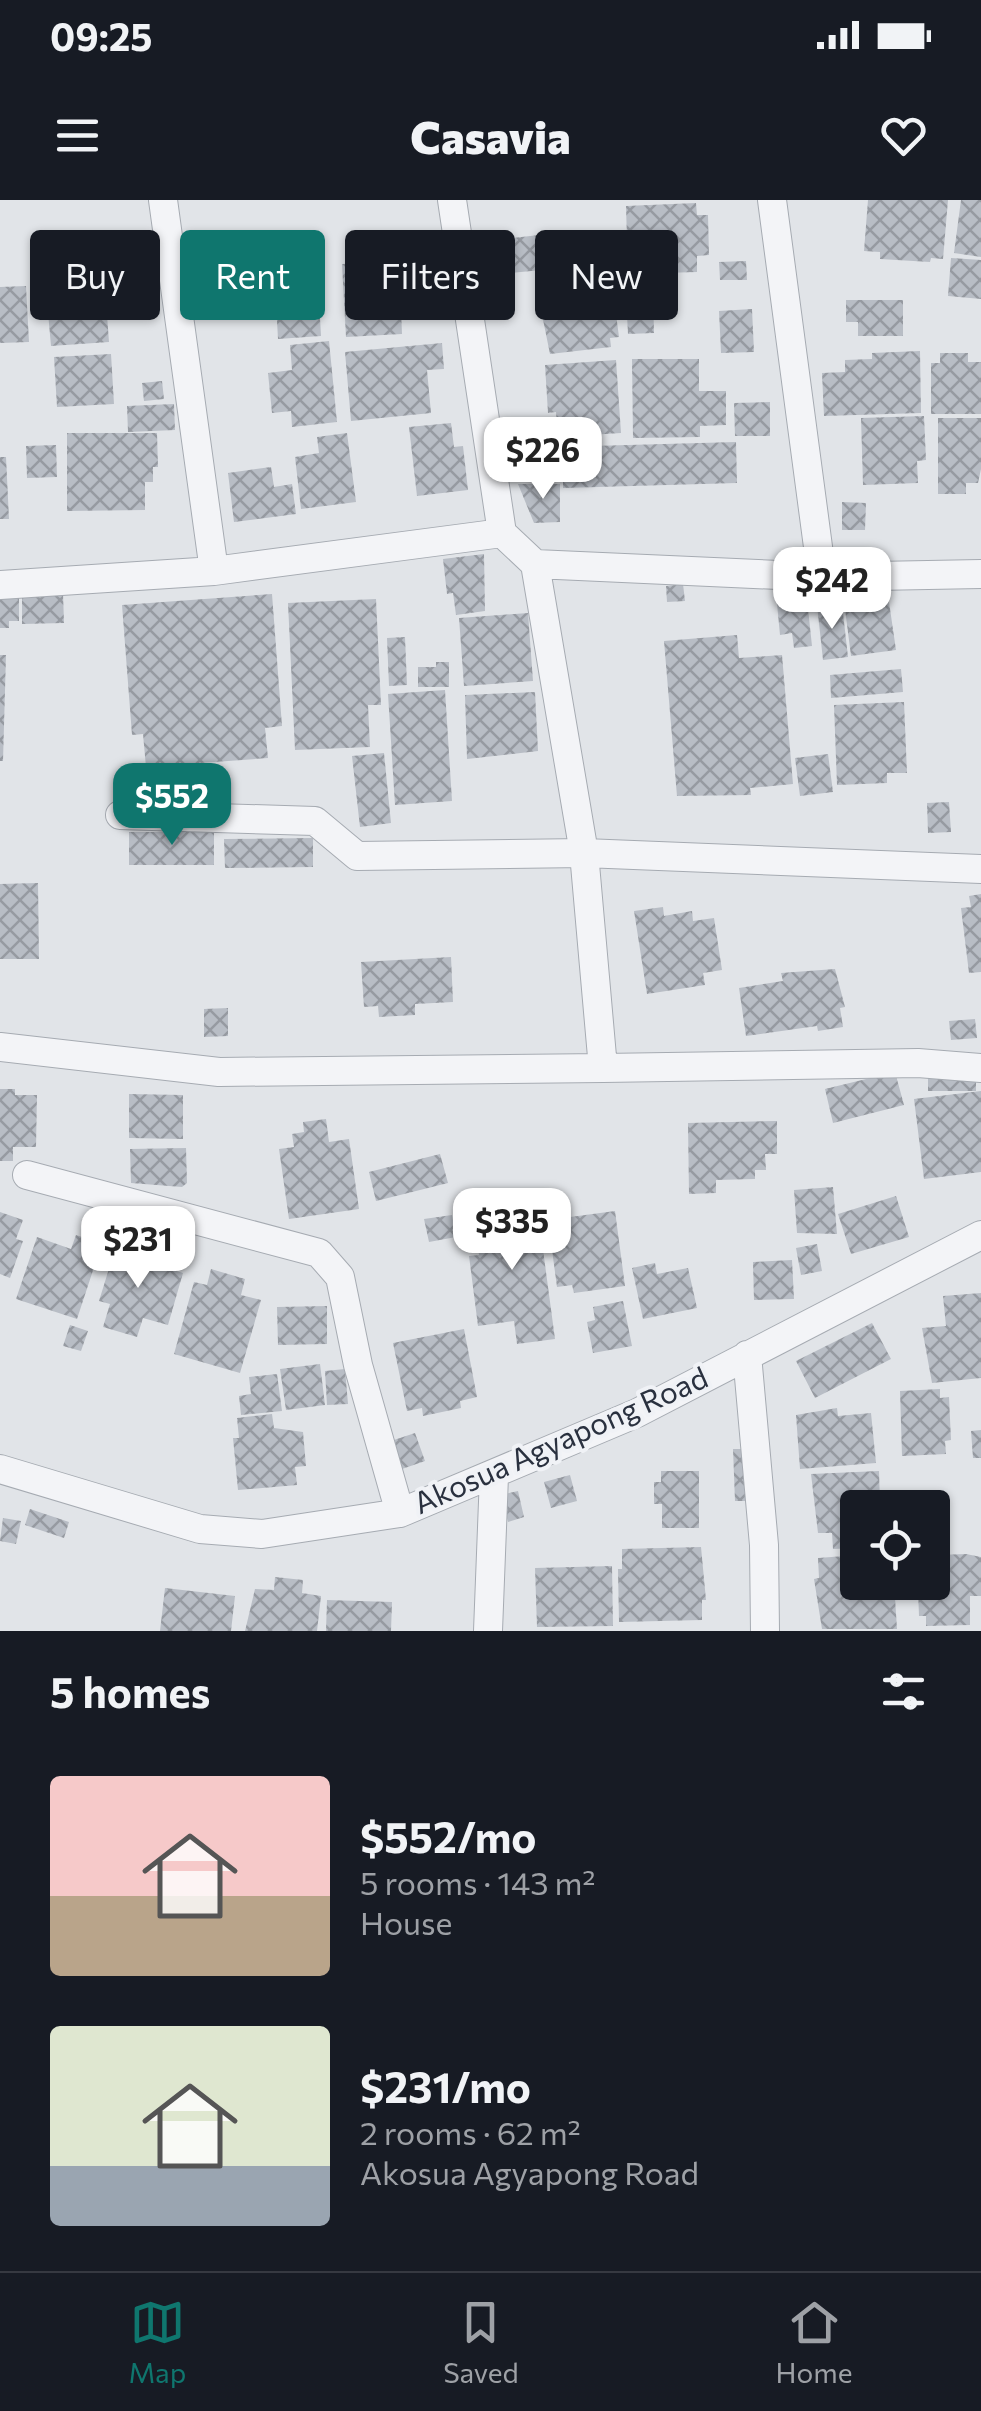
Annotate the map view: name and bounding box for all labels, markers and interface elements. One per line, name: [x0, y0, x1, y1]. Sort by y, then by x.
text: 09:25: [50, 12, 153, 59]
icon: menu: [50, 108, 105, 163]
text: Casavia: [410, 108, 571, 163]
icon: heart: [876, 108, 931, 163]
chip: Buy: [30, 230, 160, 320]
chip: Rent: [180, 230, 325, 320]
chip: Filters: [345, 230, 515, 320]
chip: New: [535, 230, 678, 320]
pin: $226: [484, 417, 602, 502]
text: $226: [506, 429, 580, 469]
pin: $242: [773, 547, 891, 632]
text: $242: [795, 559, 869, 599]
pin: $552: [113, 763, 231, 848]
text: $552: [135, 775, 209, 815]
pin: $335: [453, 1188, 571, 1273]
text: $335: [475, 1200, 549, 1240]
pin: $231: [79, 1206, 197, 1291]
text: $231: [103, 1218, 173, 1258]
street label: Akosua Agyapong Road: [407, 1357, 713, 1520]
map controls: [840, 1490, 950, 1600]
button: locate: [840, 1490, 950, 1600]
icon: filters: [876, 1664, 931, 1719]
text: 5 homes: [50, 1665, 210, 1717]
text: $552/mo: [360, 1810, 536, 1862]
icon: home: [130, 1816, 250, 1936]
text: 5 rooms · 143 m²: [360, 1862, 595, 1902]
text: House: [360, 1902, 452, 1942]
text: $231/mo: [360, 2060, 531, 2112]
icon: home: [130, 2066, 250, 2186]
text: 2 rooms · 62 m²: [360, 2112, 581, 2152]
text: Akosua Agyapong Road: [360, 2152, 699, 2192]
tab: Map: [128, 2295, 186, 2389]
tab: Saved: [443, 2295, 519, 2389]
tab: Home: [776, 2295, 853, 2389]

